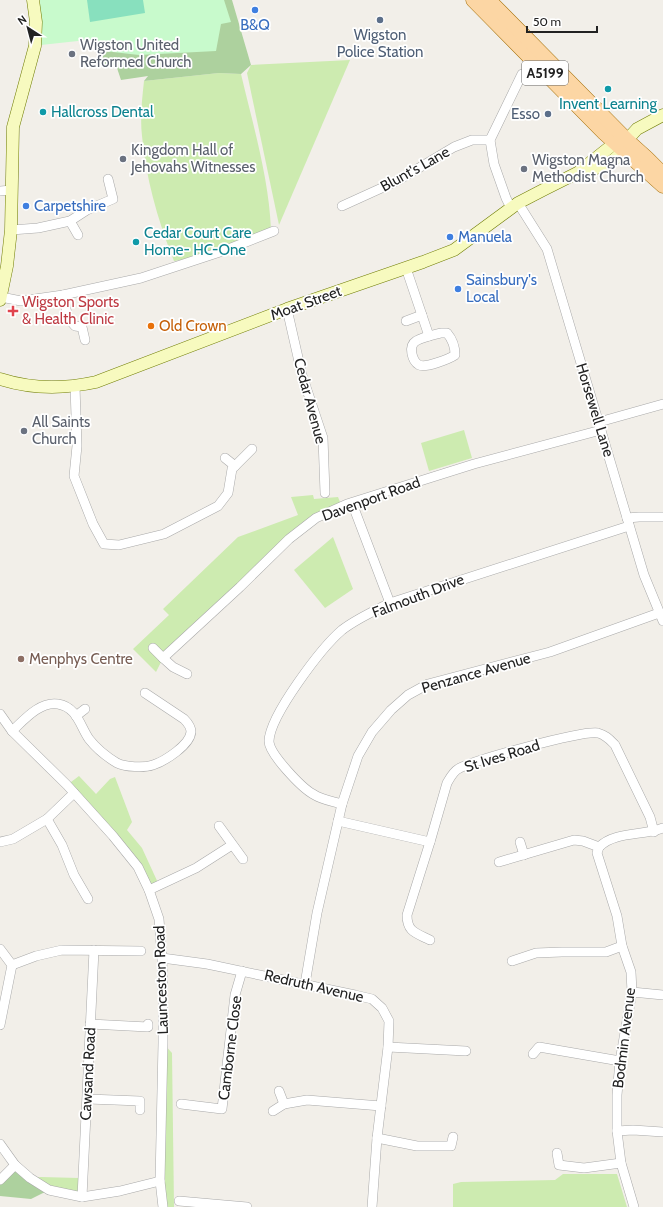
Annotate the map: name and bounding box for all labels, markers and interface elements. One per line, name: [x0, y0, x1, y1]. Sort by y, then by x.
marker: B&Q: [250, 5, 260, 15]
north arrow: [8, 8, 48, 48]
scale bar: [527, 8, 597, 34]
text: N: [15, 12, 29, 28]
text: 50 m: [533, 14, 561, 29]
marker: Wigston Police Station: [375, 15, 385, 25]
place label: B&Q: [240, 16, 270, 34]
place label: Wigston Police Station: [337, 26, 423, 61]
place label: Wigston United Reformed Church: [80, 36, 192, 71]
marker: Wigston United Reformed Church: [67, 49, 77, 59]
road number: A5199: [522, 61, 568, 85]
marker: Invent Learning: [603, 84, 613, 94]
place label: Invent Learning: [559, 95, 657, 113]
place label: Hallcross Dental: [51, 103, 154, 121]
place label: Esso: [511, 105, 540, 123]
marker: Hallcross Dental: [38, 107, 48, 117]
marker: Esso: [543, 109, 553, 119]
place label: Kingdom Hall of Jehovahs Witnesses: [130, 141, 255, 176]
street label: Blunt's Lane: [377, 142, 453, 195]
place label: Wigston Magna Methodist Church: [532, 151, 644, 186]
marker: Kingdom Hall of Jehovahs Witnesses: [118, 154, 128, 164]
marker: Wigston Magna Methodist Church: [519, 164, 529, 174]
place label: Carpetshire: [34, 197, 106, 215]
marker: Carpetshire: [21, 201, 31, 211]
place label: Cedar Court Care Home- HC-One: [144, 224, 252, 259]
place label: Manuela: [458, 228, 513, 246]
marker: Manuela: [445, 232, 455, 242]
marker: Cedar Court Care Home- HC-One: [131, 237, 141, 247]
place label: Sainsbury's Local: [466, 271, 537, 306]
street label: Moat Street: [268, 282, 344, 324]
marker: Sainsbury's Local: [453, 284, 463, 294]
place label: Wigston Sports & Health Clinic: [22, 293, 119, 328]
marker: Wigston Sports & Health Clinic: [7, 305, 19, 317]
place label: Old Crown: [159, 317, 227, 335]
marker: Old Crown: [146, 321, 156, 331]
street label: Cedar Avenue: [290, 356, 330, 446]
street label: Horsewell Lane: [572, 361, 618, 459]
place label: All Saints Church: [32, 413, 90, 448]
marker: All Saints Church: [19, 426, 29, 436]
street label: Davenport Road: [319, 473, 423, 525]
street label: Falmouth Drive: [369, 570, 467, 622]
street label: Penzance Avenue: [419, 649, 533, 697]
place label: Menphys Centre: [29, 650, 133, 668]
marker: Menphys Centre: [16, 654, 26, 664]
street label: St Ives Road: [462, 736, 542, 776]
street label: Launceston Road: [150, 925, 172, 1035]
street label: Redruth Avenue: [263, 966, 366, 1006]
street label: Bodmin Avenue: [609, 986, 639, 1089]
street label: Camborne Close: [215, 994, 245, 1101]
street label: Cawsand Road: [77, 1027, 99, 1121]

